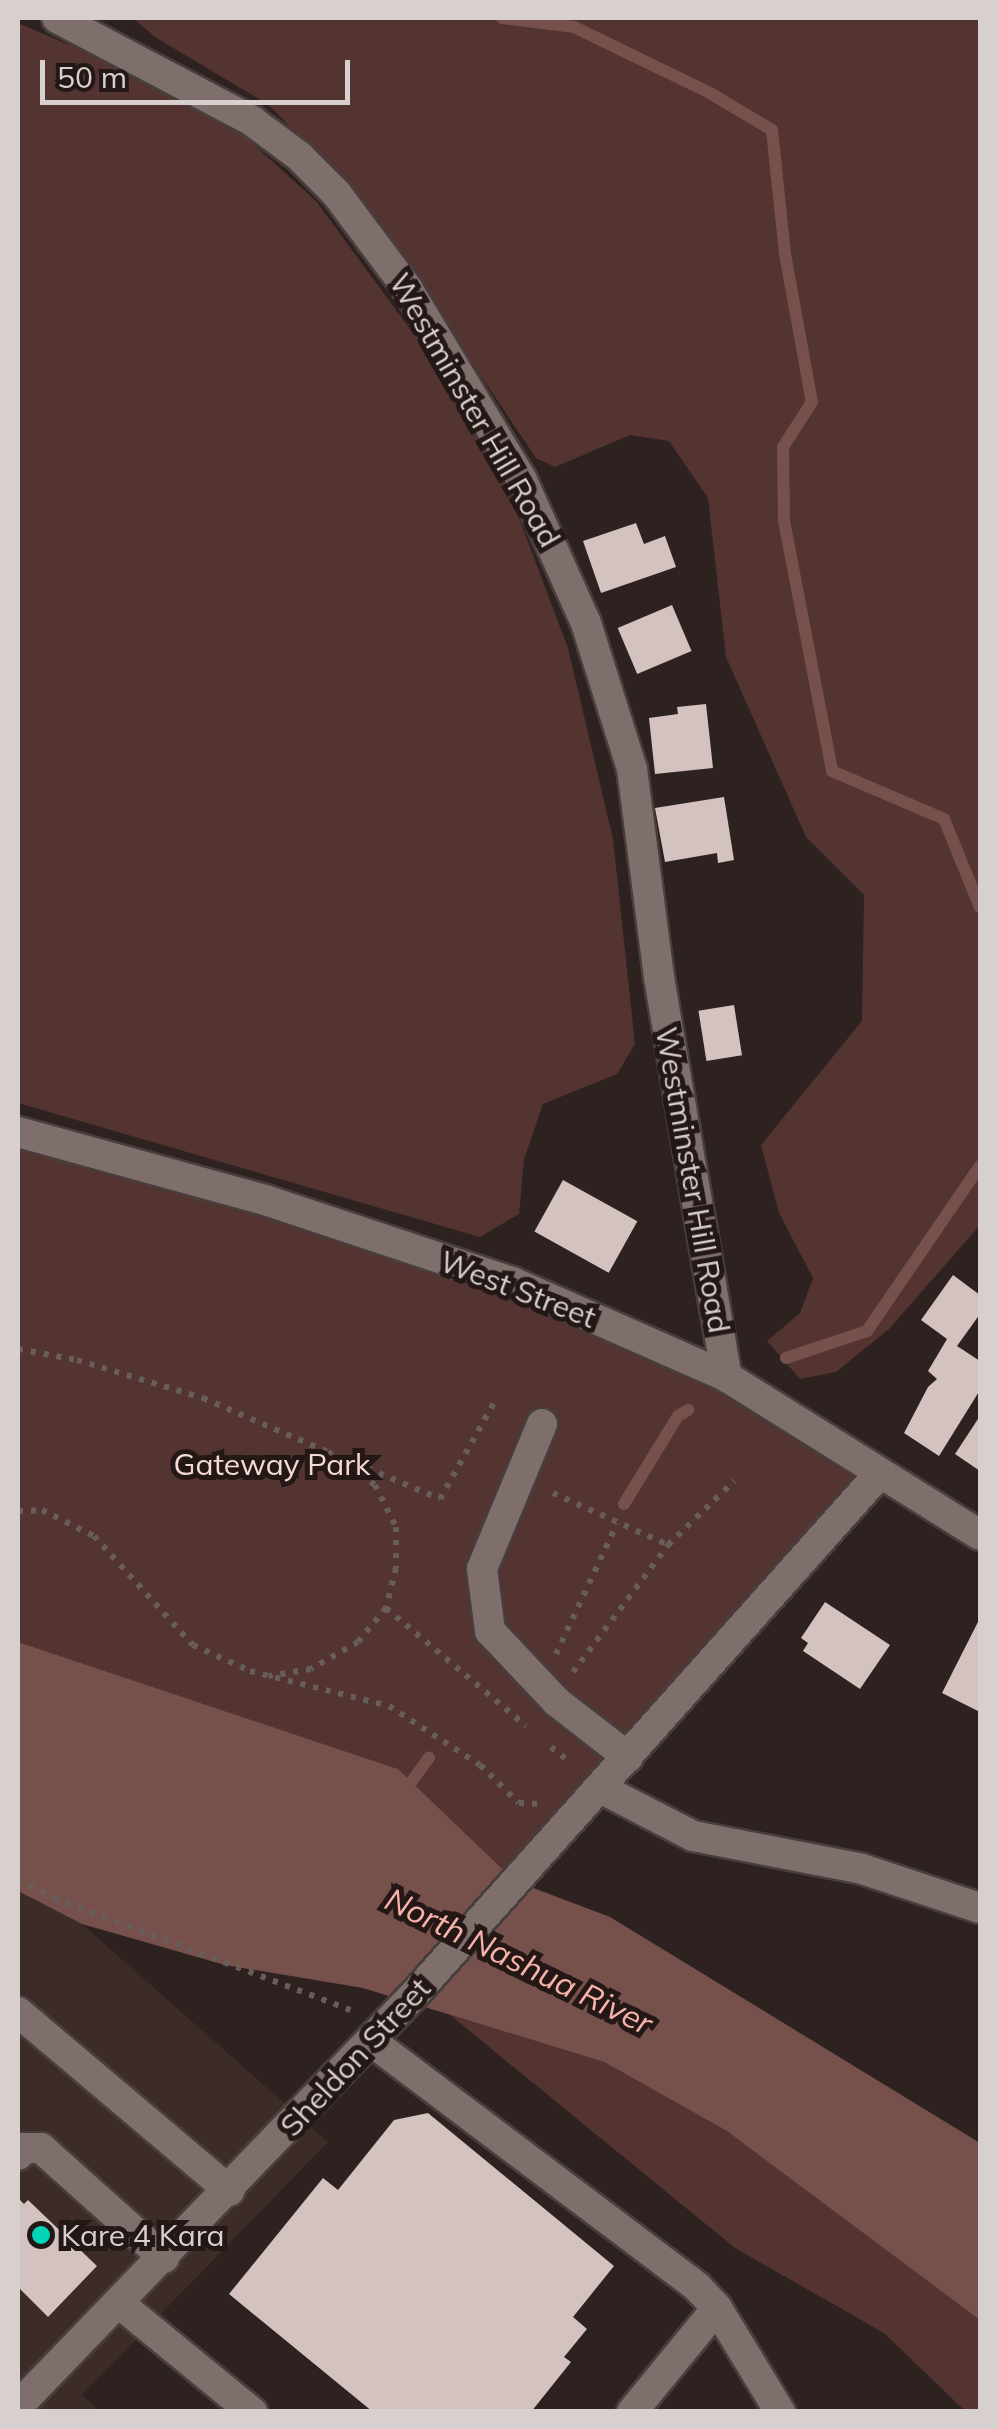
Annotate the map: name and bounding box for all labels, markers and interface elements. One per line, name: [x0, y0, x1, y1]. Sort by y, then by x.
scale bar: [45, 40, 355, 102]
text: 50 m: [57, 58, 127, 96]
street label: Westminster Hill Road: [382, 267, 568, 553]
street label: Westminster Hill Road: [648, 1024, 738, 1336]
street label: West Street: [435, 1243, 601, 1335]
park label: Gateway Park: [174, 1446, 370, 1482]
water label: North Nashua River: [379, 1880, 659, 2042]
street label: Sheldon Street: [273, 1970, 437, 2144]
place label: Kare 4 Kara: [61, 2217, 224, 2253]
marker: Kare 4 Kara: [30, 2224, 52, 2246]

